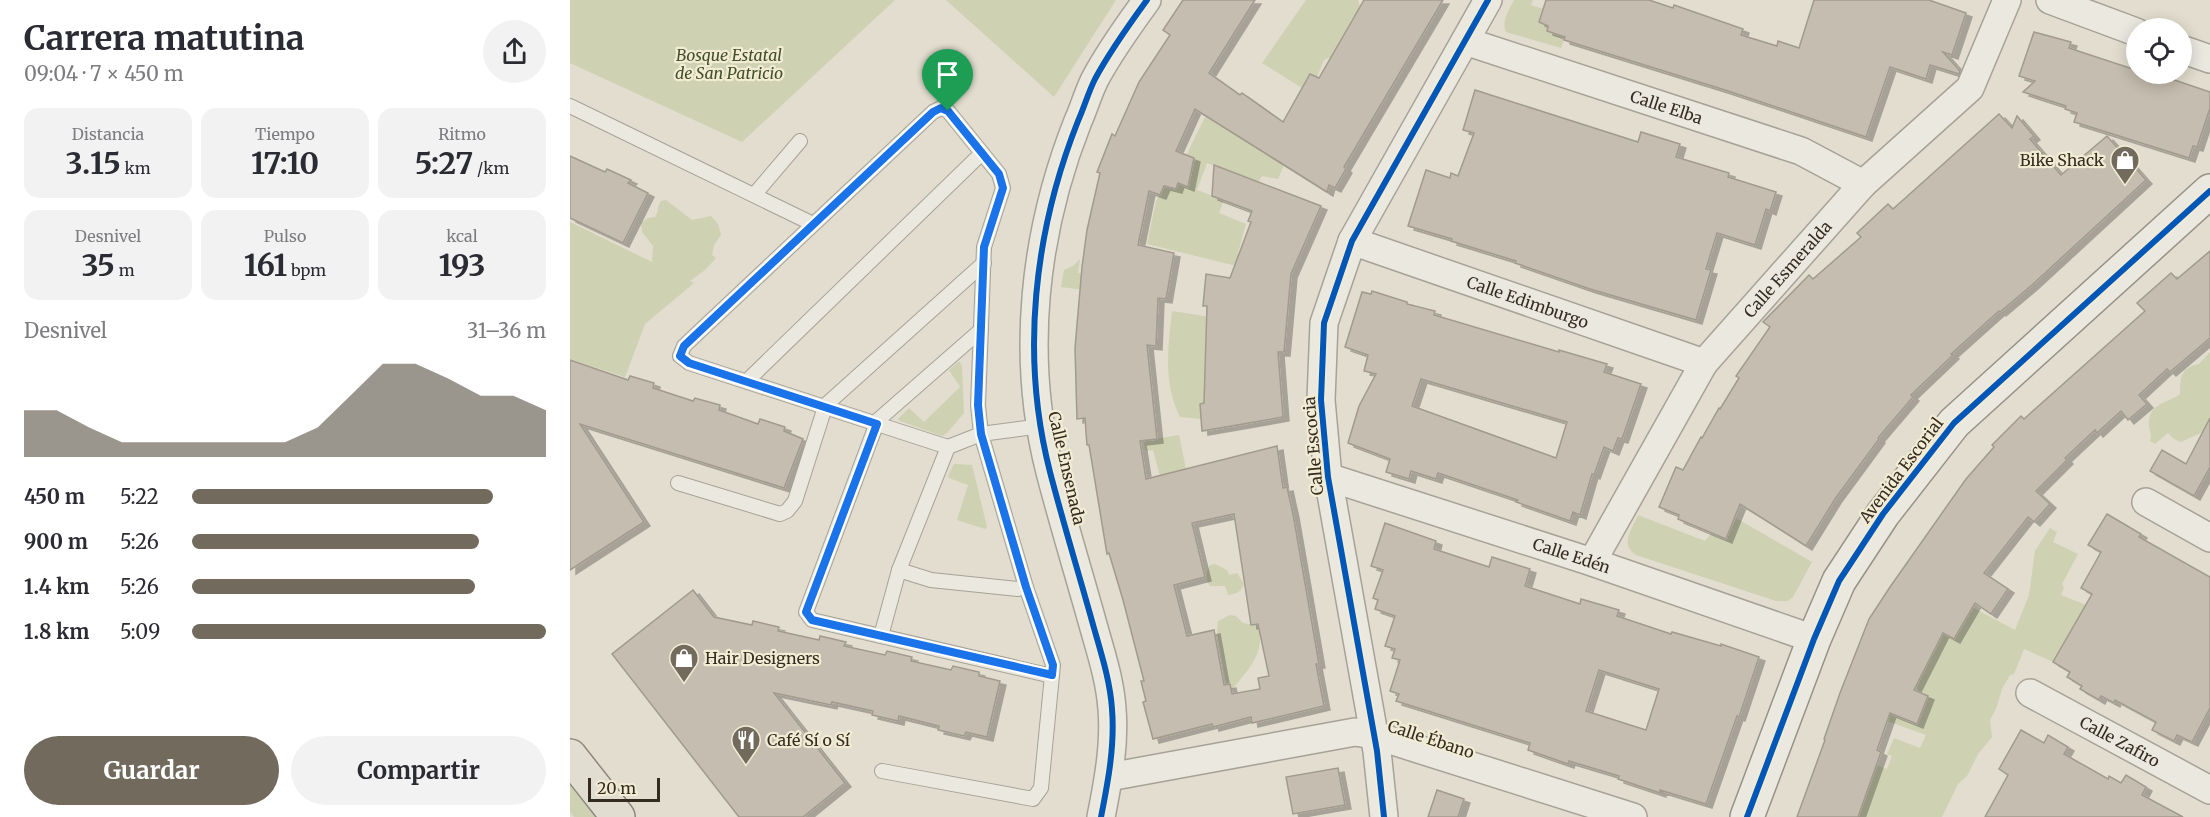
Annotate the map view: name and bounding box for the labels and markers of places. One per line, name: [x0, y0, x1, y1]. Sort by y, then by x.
pin: [922, 49, 973, 111]
shop icon: Bike Shack: [2109, 144, 2141, 186]
place label: Bike Shack: [2020, 150, 2105, 170]
shop icon: Hair Designers: [668, 642, 700, 684]
place label: Hair Designers: [705, 648, 820, 668]
restaurant icon: Café Sí o Sí: [730, 724, 762, 766]
place label: Café Sí o Sí: [767, 730, 851, 750]

